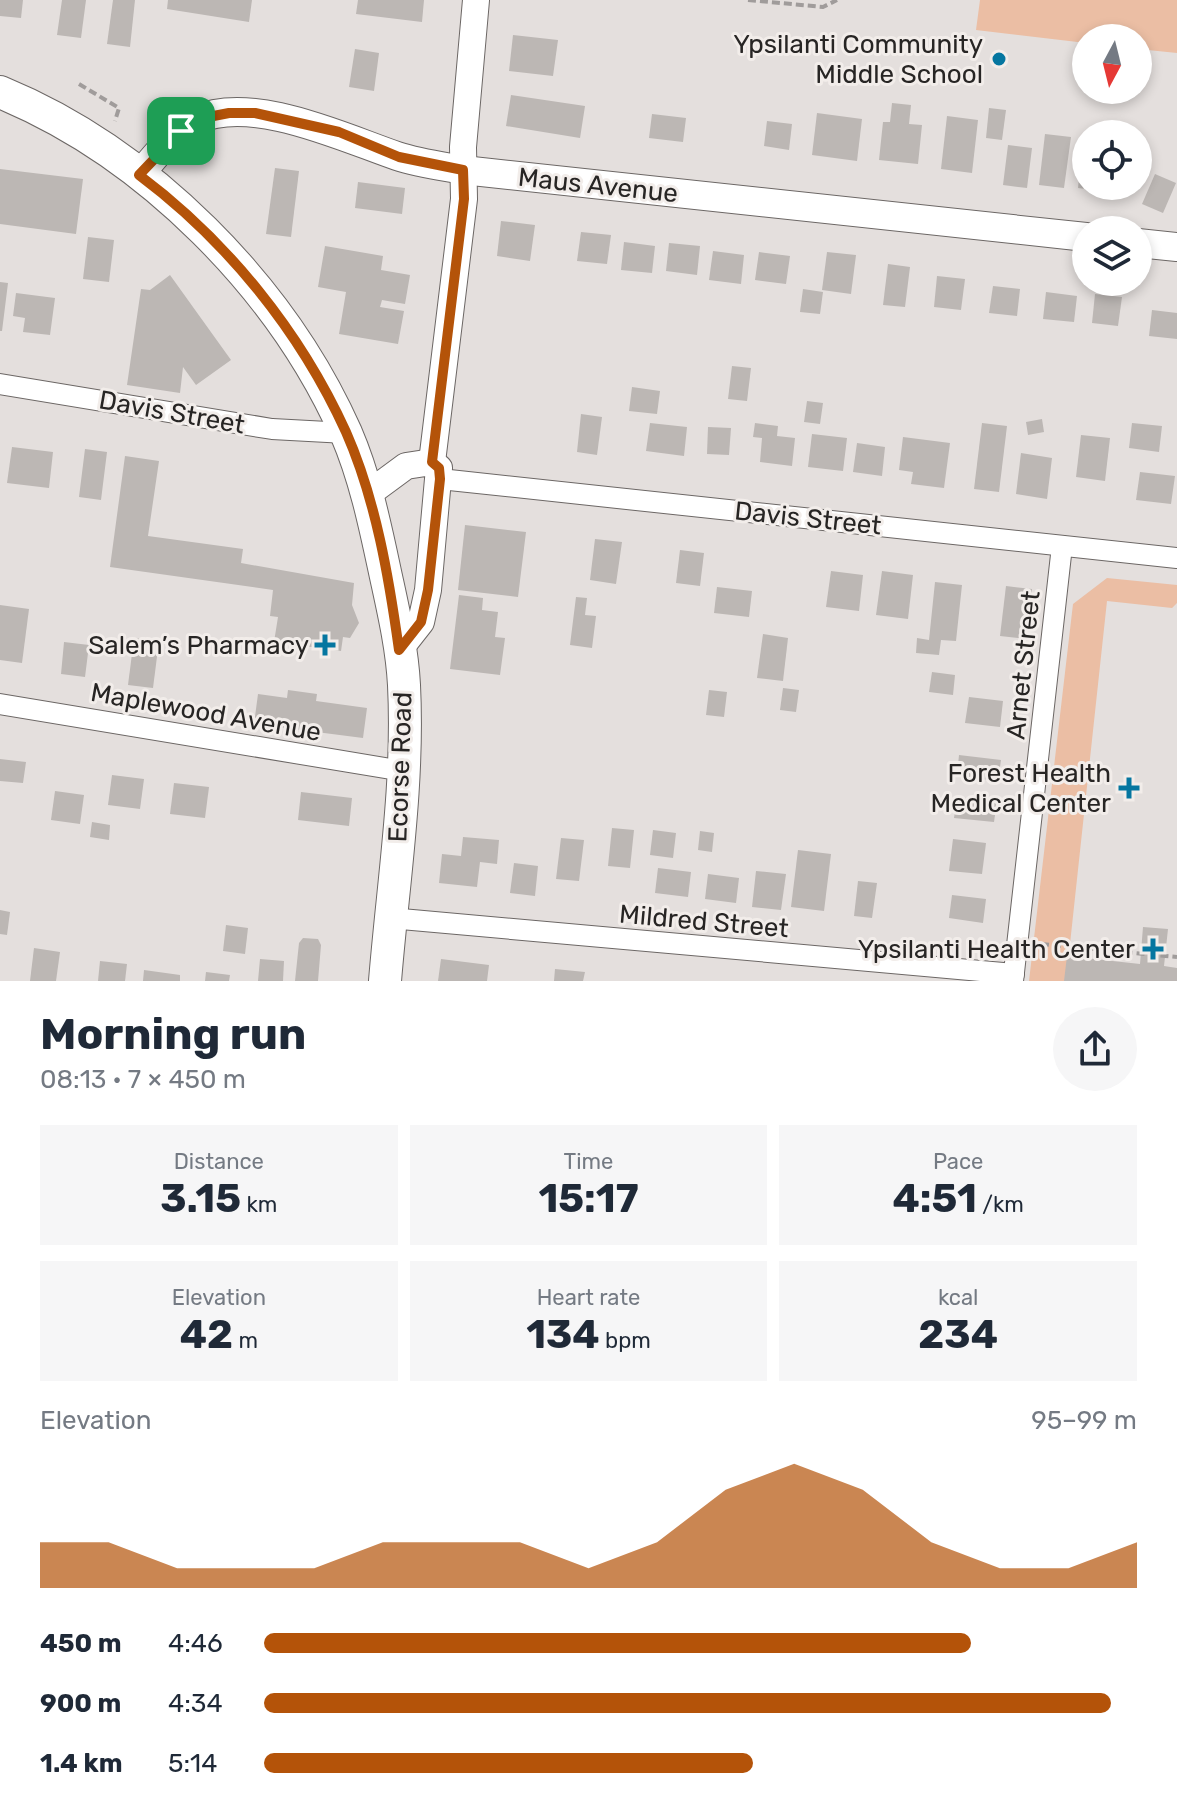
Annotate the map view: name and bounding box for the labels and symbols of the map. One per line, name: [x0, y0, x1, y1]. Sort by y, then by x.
north arrow: [1072, 24, 1152, 104]
place label: Ypsilanti Community Middle School: [733, 29, 983, 90]
marker: Ypsilanti Community Middle School: [990, 50, 1008, 68]
pin: [147, 97, 215, 165]
street label: Maus Avenue: [516, 162, 679, 209]
street label: Davis Street: [97, 384, 247, 441]
street label: Davis Street: [733, 495, 883, 542]
street label: Arnet Street: [1000, 589, 1047, 741]
place label: Salem’s Pharmacy: [88, 630, 309, 661]
marker: Salem’s Pharmacy: [316, 636, 334, 654]
street label: Maplewood Avenue: [88, 677, 324, 748]
street label: Ecorse Road: [382, 691, 419, 843]
place label: Forest Health Medical Center: [931, 758, 1111, 819]
marker: Forest Health Medical Center: [1118, 777, 1140, 799]
street label: Mildred Street: [618, 899, 790, 944]
place label: Ypsilanti Health Center: [858, 934, 1135, 965]
marker: Ypsilanti Health Center: [1142, 938, 1164, 960]

